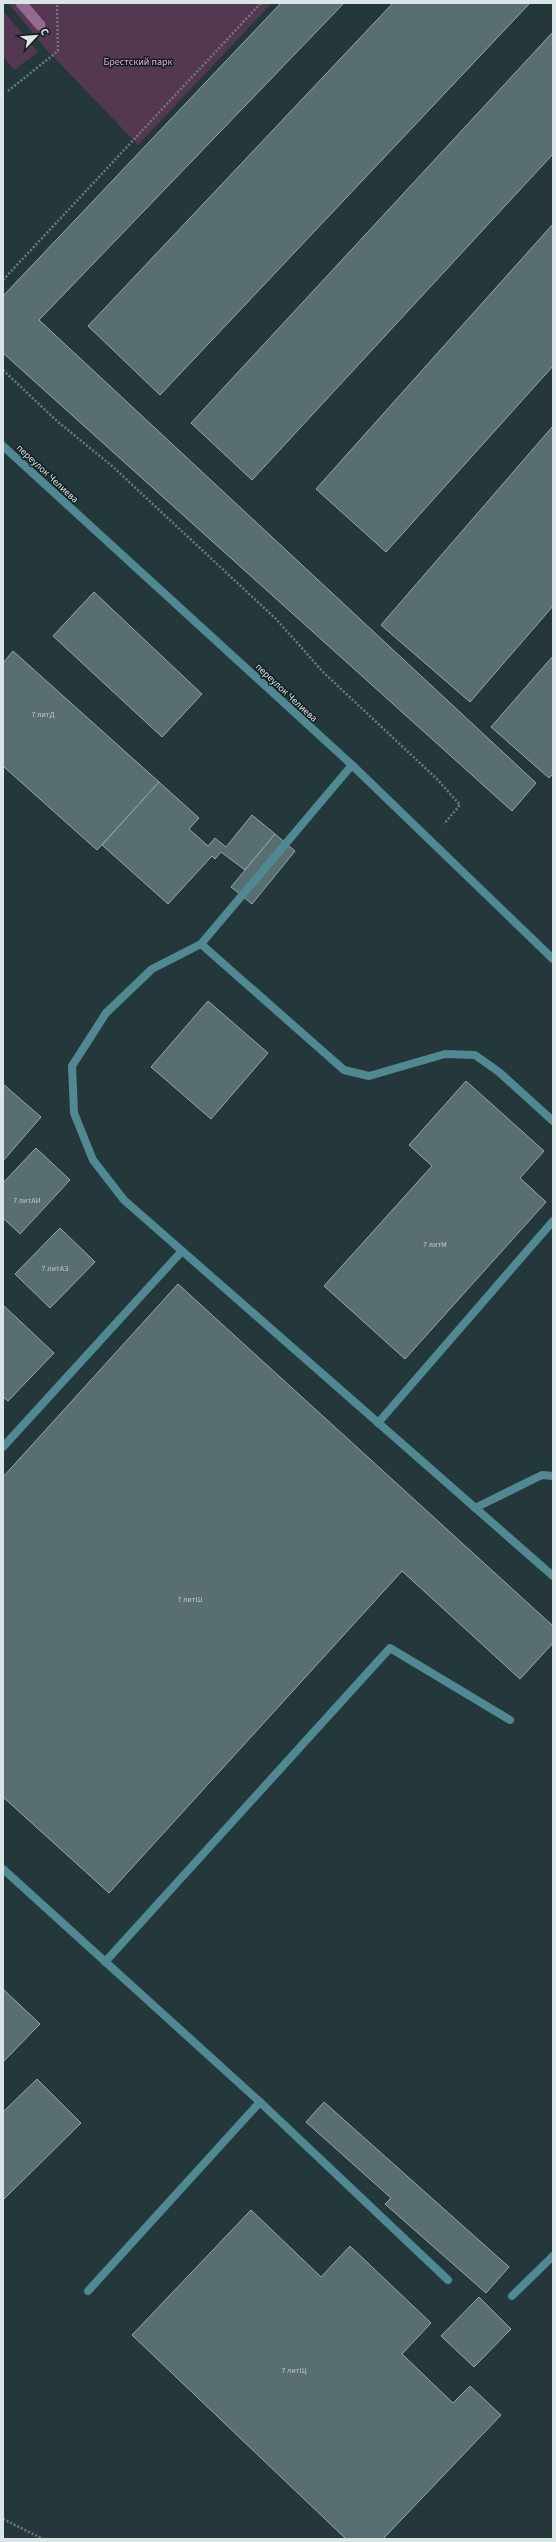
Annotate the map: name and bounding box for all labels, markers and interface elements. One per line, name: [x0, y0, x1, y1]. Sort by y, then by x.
north arrow: [16, 16, 56, 56]
text: С: [36, 26, 53, 39]
park label: Брестский парк: [103, 55, 173, 69]
street label: переулок Челиева: [13, 441, 81, 506]
street label: переулок Челиева: [252, 660, 320, 725]
house number: 7 литД: [31, 709, 55, 720]
house number: 7 литАИ: [13, 1195, 41, 1206]
house number: 7 литМ: [423, 1239, 447, 1250]
house number: 7 литАЗ: [42, 1263, 69, 1274]
house number: 7 литШ: [177, 1594, 203, 1605]
house number: 7 литЩ: [281, 2365, 307, 2376]

